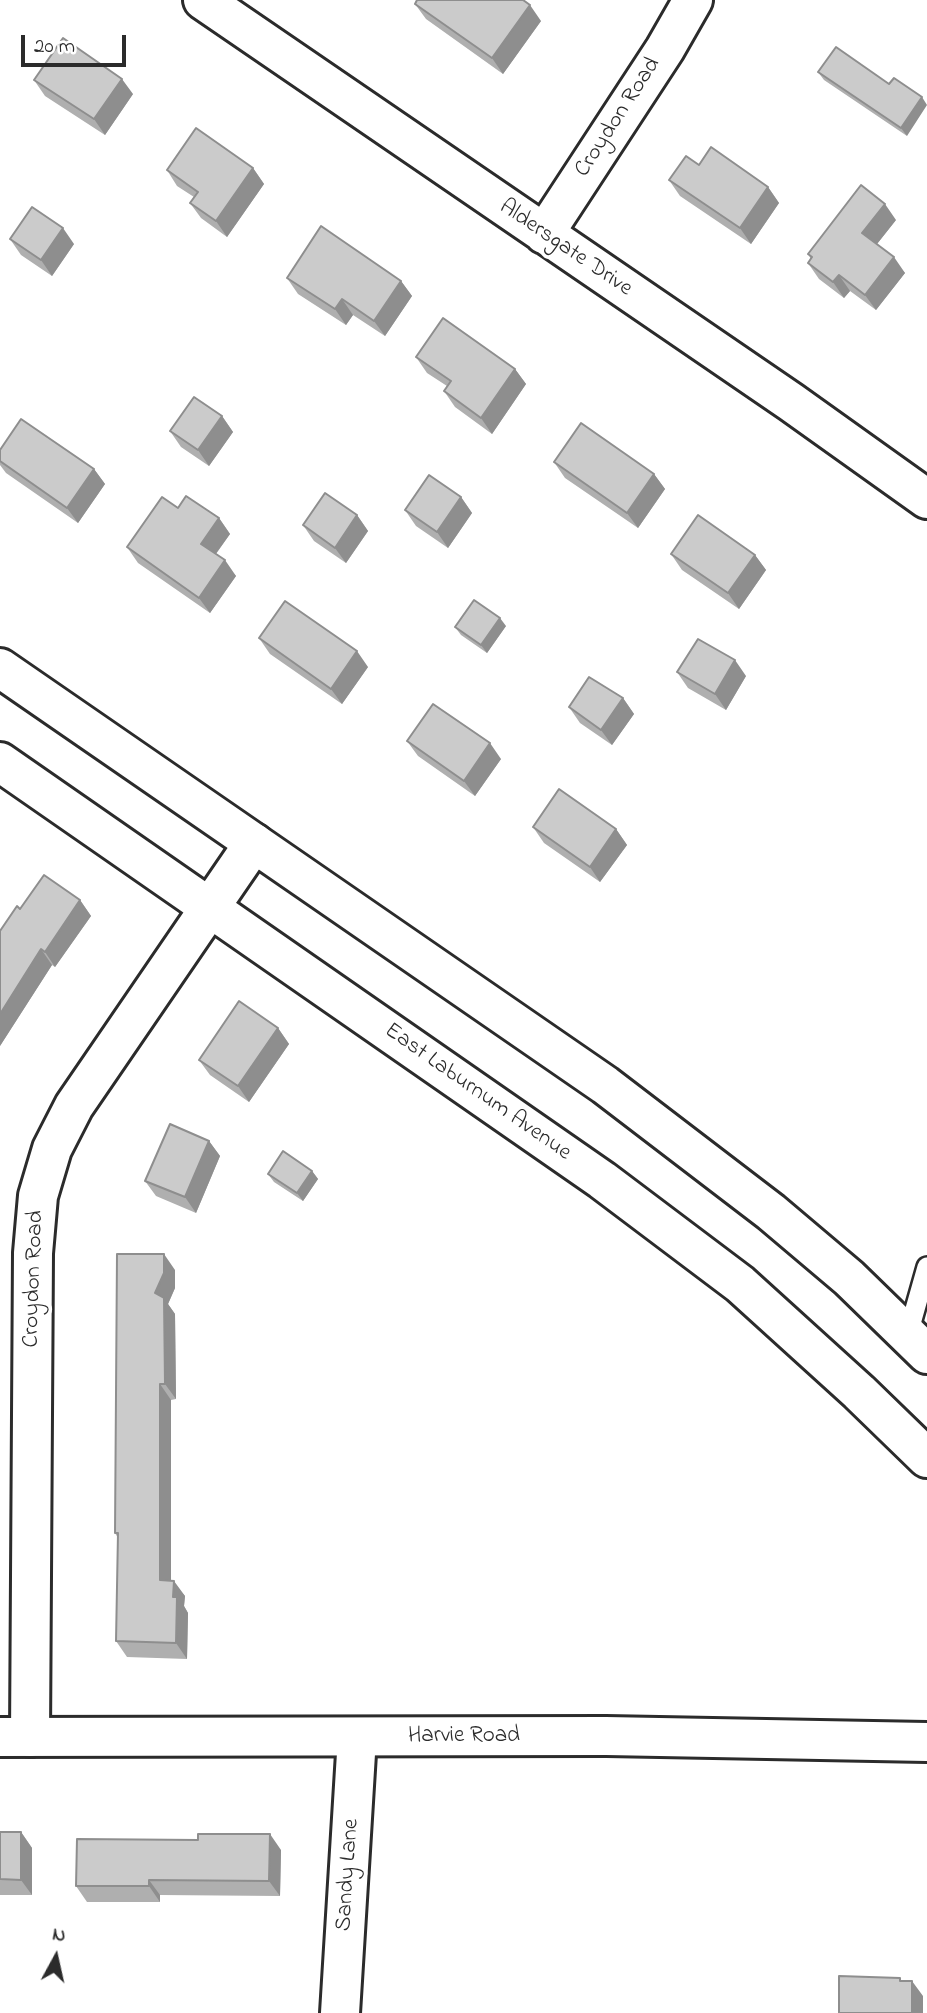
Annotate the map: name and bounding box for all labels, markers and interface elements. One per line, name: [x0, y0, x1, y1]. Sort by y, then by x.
scale bar: [24, 21, 130, 65]
text: 20 m: [34, 32, 75, 62]
street label: Croydon Road: [570, 53, 668, 183]
street label: Aldersgate Drive: [493, 194, 637, 304]
street label: East Laburnum Avenue: [378, 1018, 576, 1168]
street label: Croydon Road: [19, 1210, 51, 1348]
street label: Harvie Road: [408, 1723, 520, 1751]
street label: Sandy Lane: [331, 1818, 367, 1932]
text: N: [51, 1921, 67, 1950]
north arrow: [21, 1922, 91, 1992]

